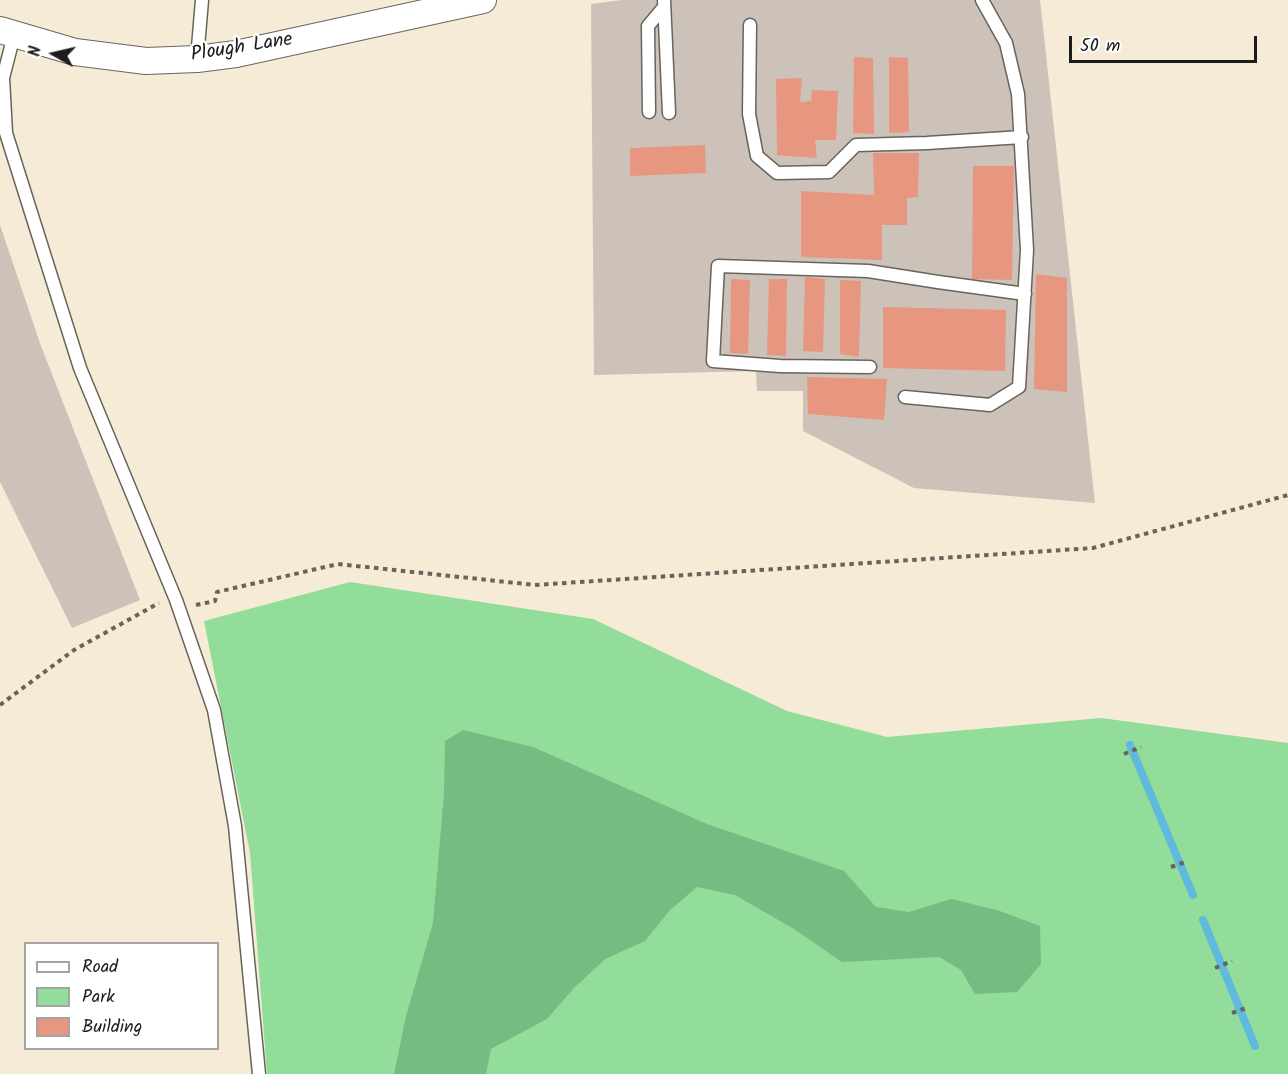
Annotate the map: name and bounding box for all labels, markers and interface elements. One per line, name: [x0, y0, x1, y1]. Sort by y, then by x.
north arrow: [24, 24, 84, 84]
scale bar: [1072, 24, 1260, 62]
street label: Plough Lane: [189, 29, 295, 69]
text: 50 m: [1080, 32, 1120, 61]
text: N: [23, 45, 49, 58]
legend: [24, 942, 219, 1050]
text: Road: [82, 953, 118, 982]
text: Park: [82, 983, 115, 1012]
text: Building: [82, 1013, 142, 1042]

